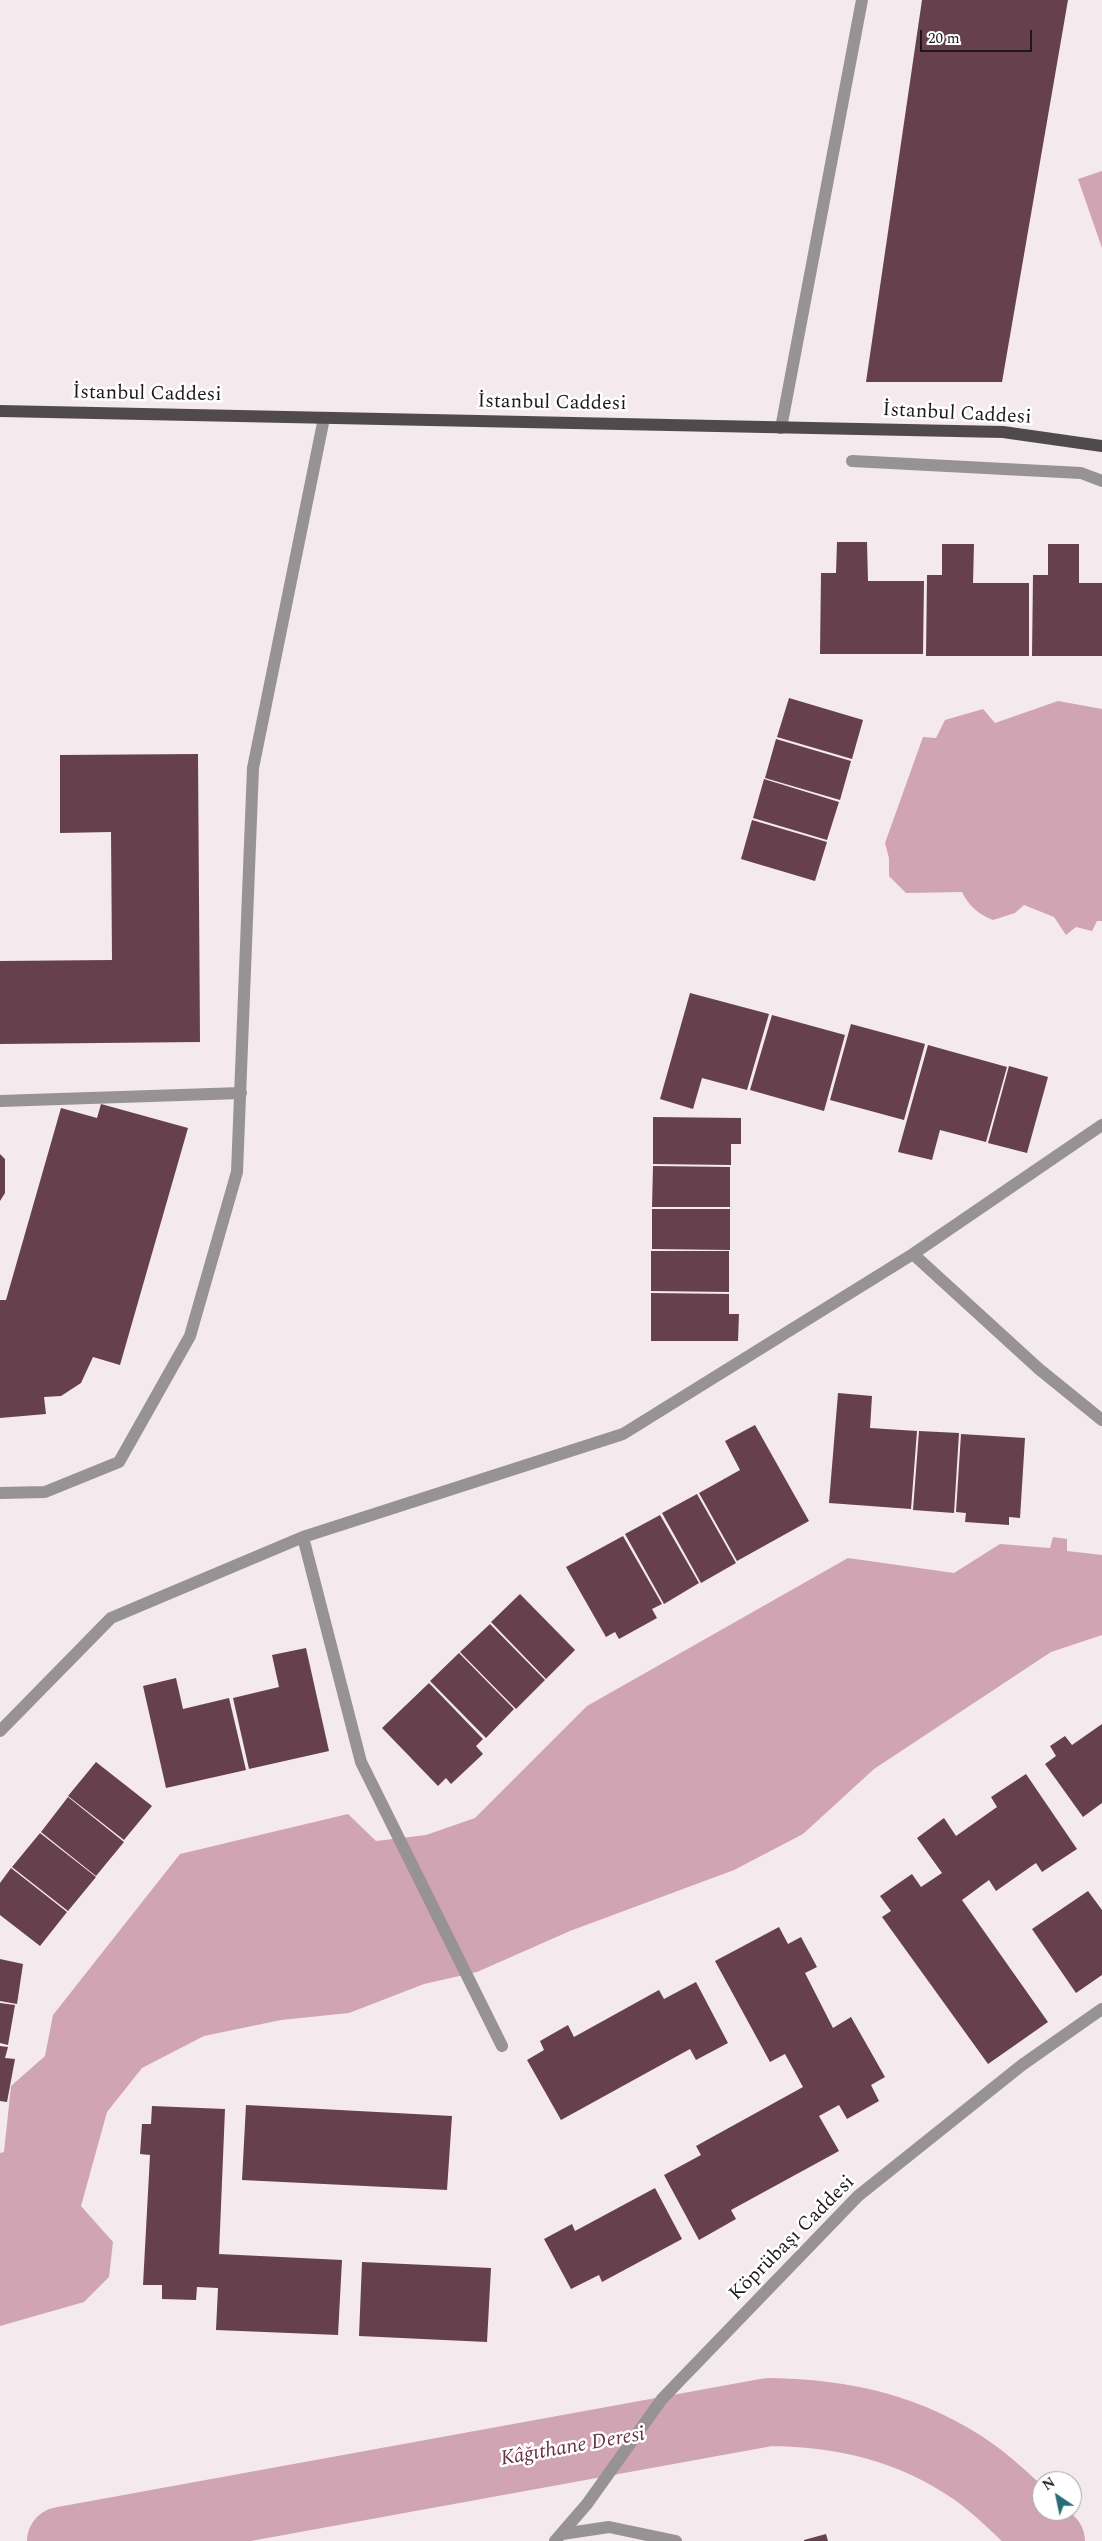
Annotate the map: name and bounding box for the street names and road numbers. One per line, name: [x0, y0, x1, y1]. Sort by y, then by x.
street label: İstanbul Caddesi: [72, 382, 222, 408]
street label: İstanbul Caddesi: [477, 391, 627, 417]
street label: İstanbul Caddesi: [882, 399, 1032, 431]
street label: Köprübaşı Caddesi: [725, 2171, 861, 2307]

